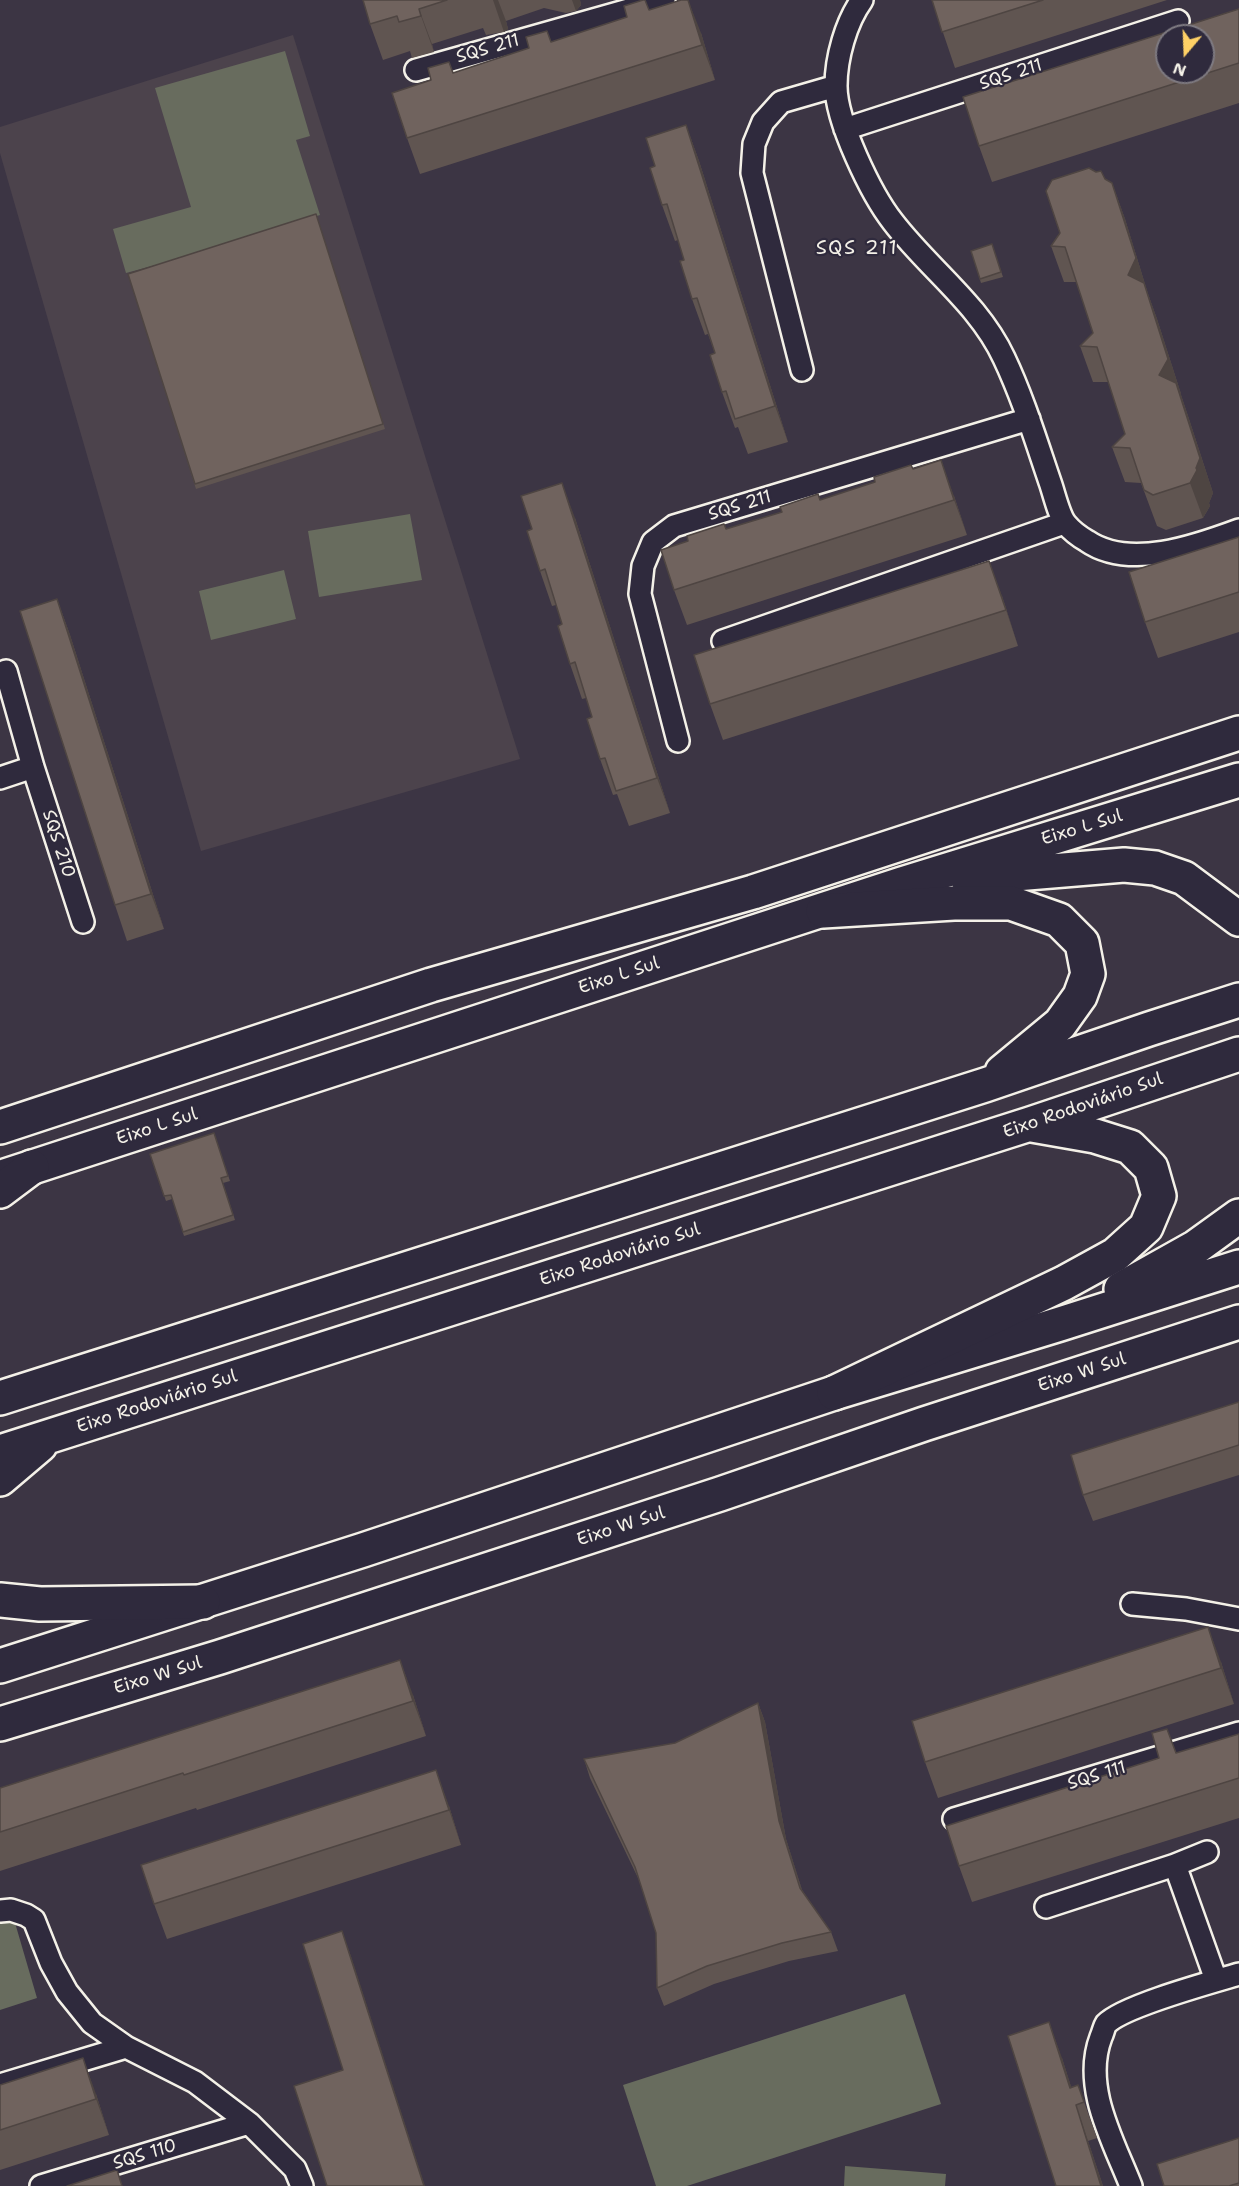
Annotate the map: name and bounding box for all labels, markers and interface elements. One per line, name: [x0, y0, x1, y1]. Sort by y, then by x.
north arrow: [1155, 24, 1215, 84]
street label: SQS 211: [454, 30, 522, 68]
street label: SQS 211: [977, 55, 1045, 95]
text: N: [1170, 58, 1189, 82]
district label: SQS 211: [816, 237, 898, 261]
street label: SQS 211: [706, 486, 774, 526]
street label: Eixo L Sul: [1039, 805, 1125, 851]
street label: SQS 210: [37, 807, 79, 881]
street label: Eixo L Sul: [576, 953, 662, 999]
street label: Eixo Rodoviário Sul: [1000, 1068, 1166, 1144]
street label: Eixo L Sul: [114, 1104, 200, 1150]
street label: Eixo Rodoviário Sul: [537, 1219, 703, 1291]
street label: Eixo W Sul: [1035, 1349, 1129, 1397]
street label: Eixo Rodoviário Sul: [74, 1366, 240, 1438]
street label: Eixo W Sul: [574, 1503, 668, 1551]
street label: Eixo W Sul: [111, 1652, 205, 1700]
street label: SQS 111: [1065, 1757, 1129, 1795]
street label: SQS 110: [111, 2135, 179, 2175]

